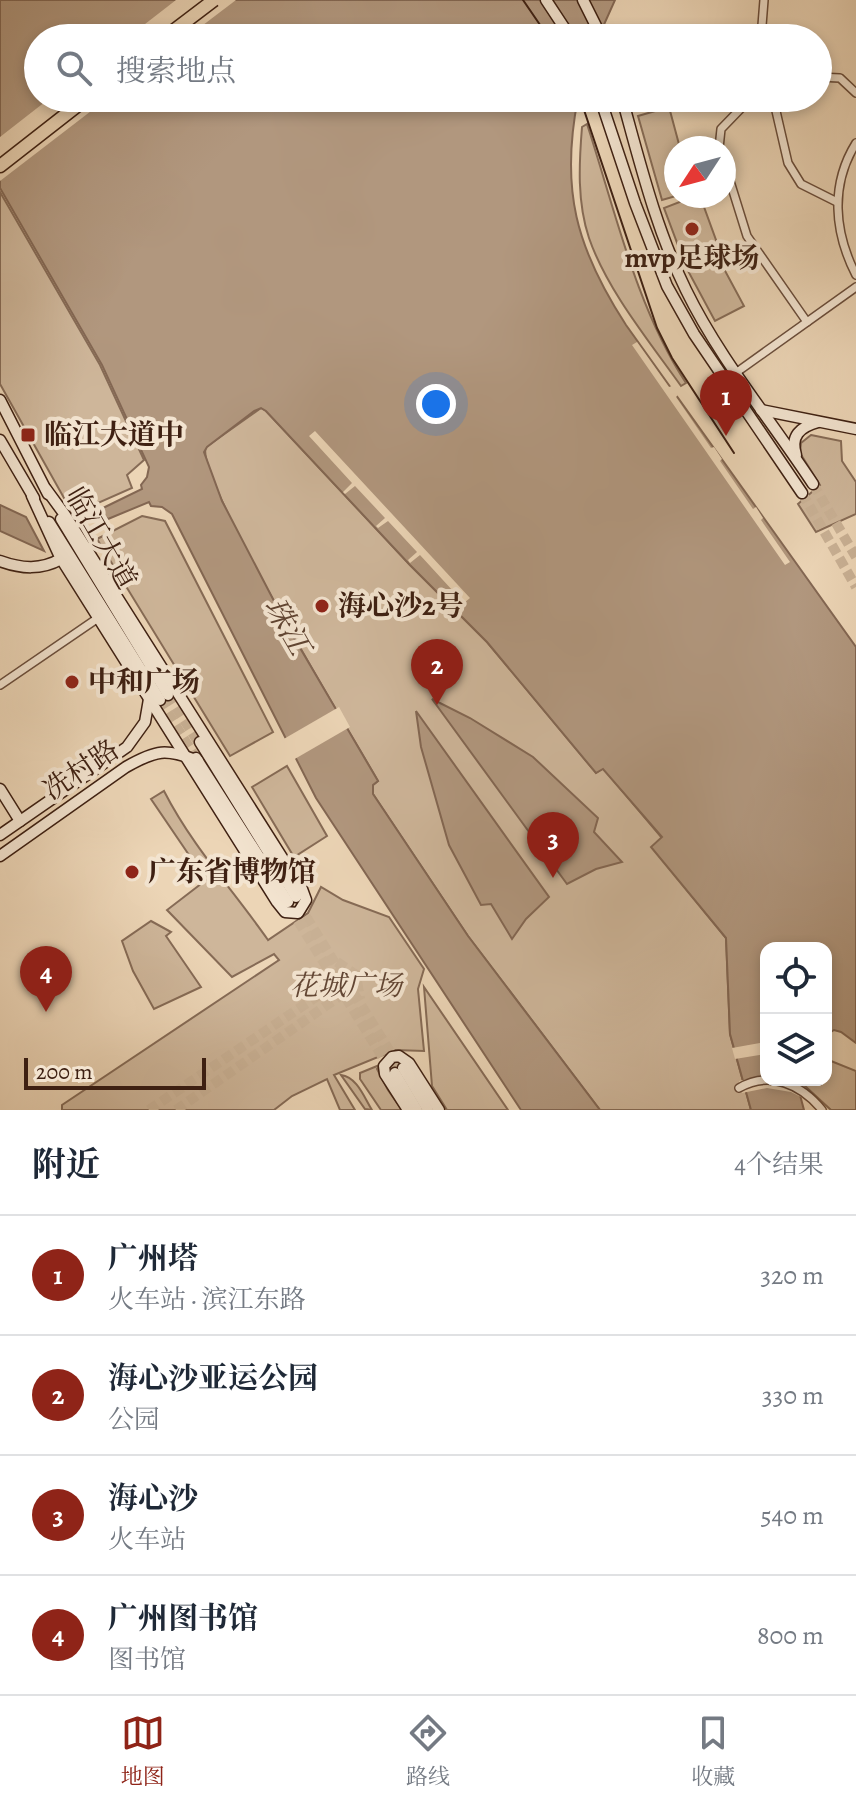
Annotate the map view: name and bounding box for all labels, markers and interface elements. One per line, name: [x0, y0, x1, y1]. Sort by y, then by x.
search box: [24, 24, 832, 112]
icon: search: [52, 46, 96, 90]
text: 搜索地点: [116, 51, 236, 91]
north arrow: [664, 136, 736, 208]
marker: mvp足球场: [683, 220, 701, 238]
place label: mvp足球场: [624, 239, 760, 277]
pin: 1: [700, 370, 752, 436]
your location: [416, 384, 456, 424]
place label: 临江大道中: [44, 416, 184, 454]
marker: 临江大道中: [19, 426, 37, 444]
street label: 临江大道: [57, 480, 145, 596]
place label: 海心沙2号: [338, 587, 464, 625]
water label: 珠江: [255, 590, 321, 665]
marker: 海心沙2号: [313, 597, 331, 615]
pin: 2: [411, 639, 463, 705]
place label: 中和广场: [88, 663, 200, 701]
marker: 中和广场: [63, 673, 81, 691]
street label: 冼村路: [36, 731, 126, 809]
pin: 3: [527, 812, 579, 878]
place label: 广东省博物馆: [148, 853, 316, 891]
marker: 广东省博物馆: [123, 863, 141, 881]
map controls: [760, 942, 832, 1086]
button: locate: [760, 942, 832, 1014]
pin: 4: [20, 946, 72, 1012]
park label: 花城广场: [290, 967, 404, 1005]
button: layers: [760, 1014, 832, 1086]
scale bar: [24, 1054, 206, 1090]
text: 200 m: [36, 1057, 93, 1087]
text: 附近: [32, 1141, 100, 1188]
text: 4个结果: [734, 1147, 824, 1182]
text: 广州塔: [108, 1238, 198, 1278]
text: 1: [53, 1258, 63, 1293]
text: 320 m: [760, 1258, 824, 1293]
text: 火车站 · 滨江东路: [108, 1282, 305, 1317]
text: 海心沙亚运公园: [108, 1358, 318, 1398]
text: 2: [52, 1378, 64, 1413]
text: 330 m: [762, 1378, 824, 1413]
text: 公园: [108, 1402, 160, 1437]
text: 海心沙: [108, 1478, 198, 1518]
text: 3: [52, 1498, 64, 1533]
text: 540 m: [760, 1498, 824, 1533]
text: 火车站: [108, 1522, 186, 1557]
text: 广州图书馆: [108, 1598, 258, 1638]
text: 4: [52, 1618, 64, 1653]
text: 800 m: [757, 1618, 824, 1653]
text: 图书馆: [108, 1642, 186, 1677]
tab: 地图: [121, 1711, 165, 1792]
tab: 路线: [406, 1711, 450, 1792]
tab: 收藏: [691, 1711, 735, 1792]

